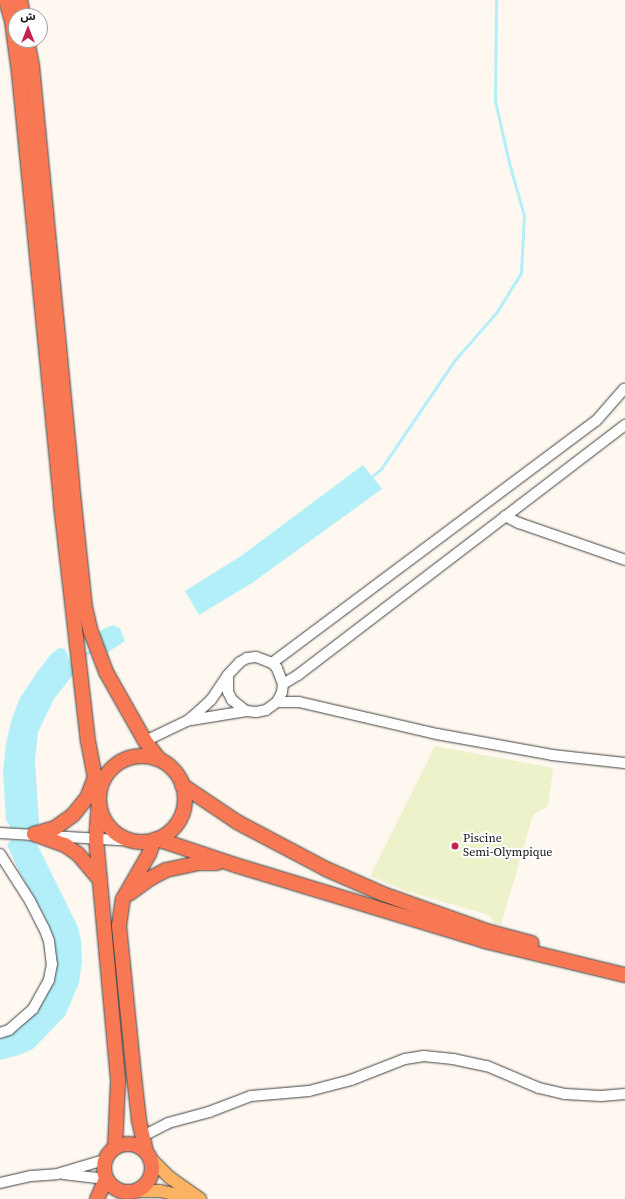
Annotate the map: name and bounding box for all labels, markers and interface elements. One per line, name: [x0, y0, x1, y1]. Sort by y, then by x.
north arrow: [8, 8, 48, 48]
text: ش: [20, 9, 36, 24]
place label: Piscine Semi-Olympique: [463, 832, 552, 860]
marker: Piscine Semi-Olympique: [450, 841, 460, 851]

